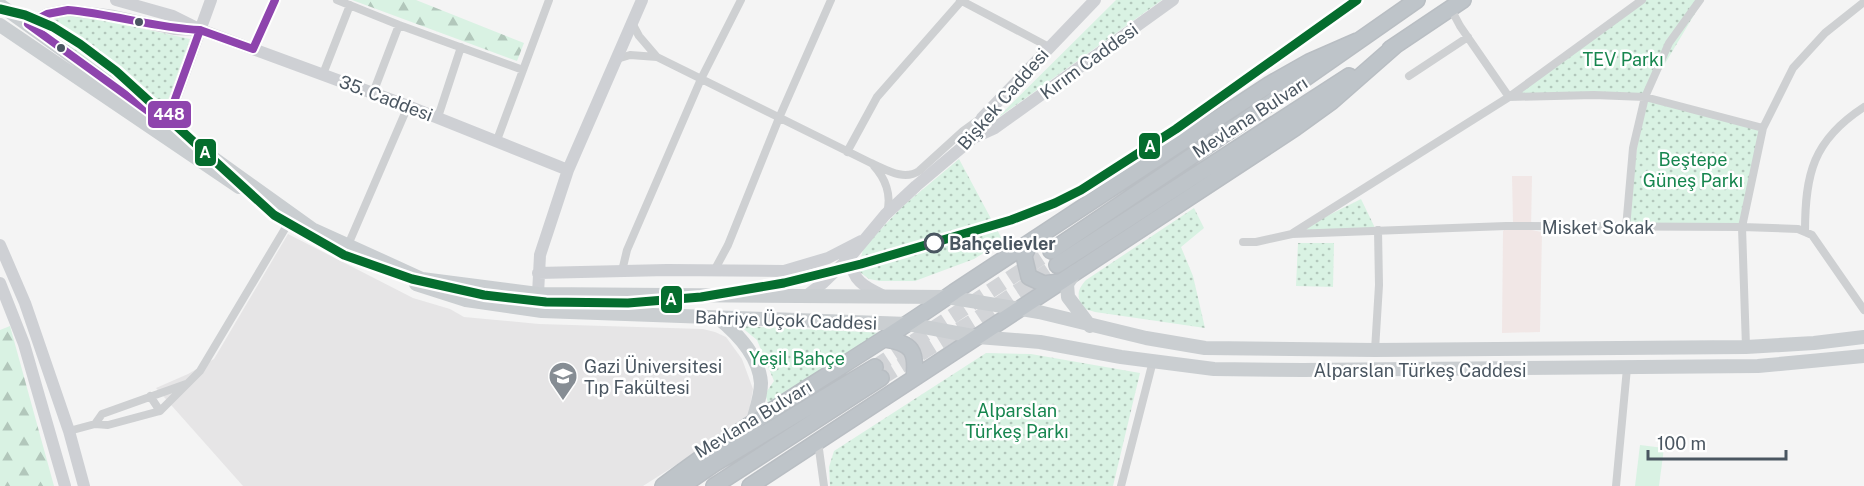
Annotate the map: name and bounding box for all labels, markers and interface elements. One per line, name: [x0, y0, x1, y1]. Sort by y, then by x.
unlabelled marker: [133, 16, 145, 28]
street label: Kırım Caddesi: [1036, 19, 1142, 103]
unlabelled marker: [55, 42, 67, 54]
street label: Bişkek Caddesi: [953, 44, 1053, 154]
park label: TEV Parkı: [1582, 49, 1664, 70]
street label: 35. Caddesi: [336, 71, 436, 125]
street label: Mevlana Bulvarı: [1189, 72, 1311, 162]
line badge: 448: [147, 100, 192, 129]
text: 448: [153, 105, 185, 124]
line badge: A: [1138, 132, 1161, 160]
text: A: [1144, 137, 1156, 156]
line badge: A: [194, 138, 217, 167]
text: A: [199, 143, 211, 162]
park label: Beştepe Güneş Parkı: [1643, 149, 1743, 191]
street label: Misket Sokak: [1542, 217, 1654, 238]
marker: Bahçelievler: [924, 233, 944, 253]
place label: Bahçelievler: [949, 233, 1056, 254]
line badge: A: [660, 285, 683, 314]
text: A: [665, 290, 677, 309]
street label: Bahriye Üçok Caddesi: [695, 305, 877, 334]
park label: Yeşil Bahçe: [749, 348, 845, 369]
place label: Gazi Üniversitesi Tıp Fakültesi: [584, 355, 722, 398]
school or university icon: Gazi Üniversitesi Tıp Fakültesi: [547, 360, 579, 402]
street label: Alparslan Türkeş Caddesi: [1314, 360, 1526, 381]
street label: Mevlana Bulvarı: [691, 376, 815, 462]
park label: Alparslan Türkeş Parkı: [965, 400, 1069, 442]
scale bar: [1648, 423, 1786, 461]
text: 100 m: [1657, 433, 1706, 454]

